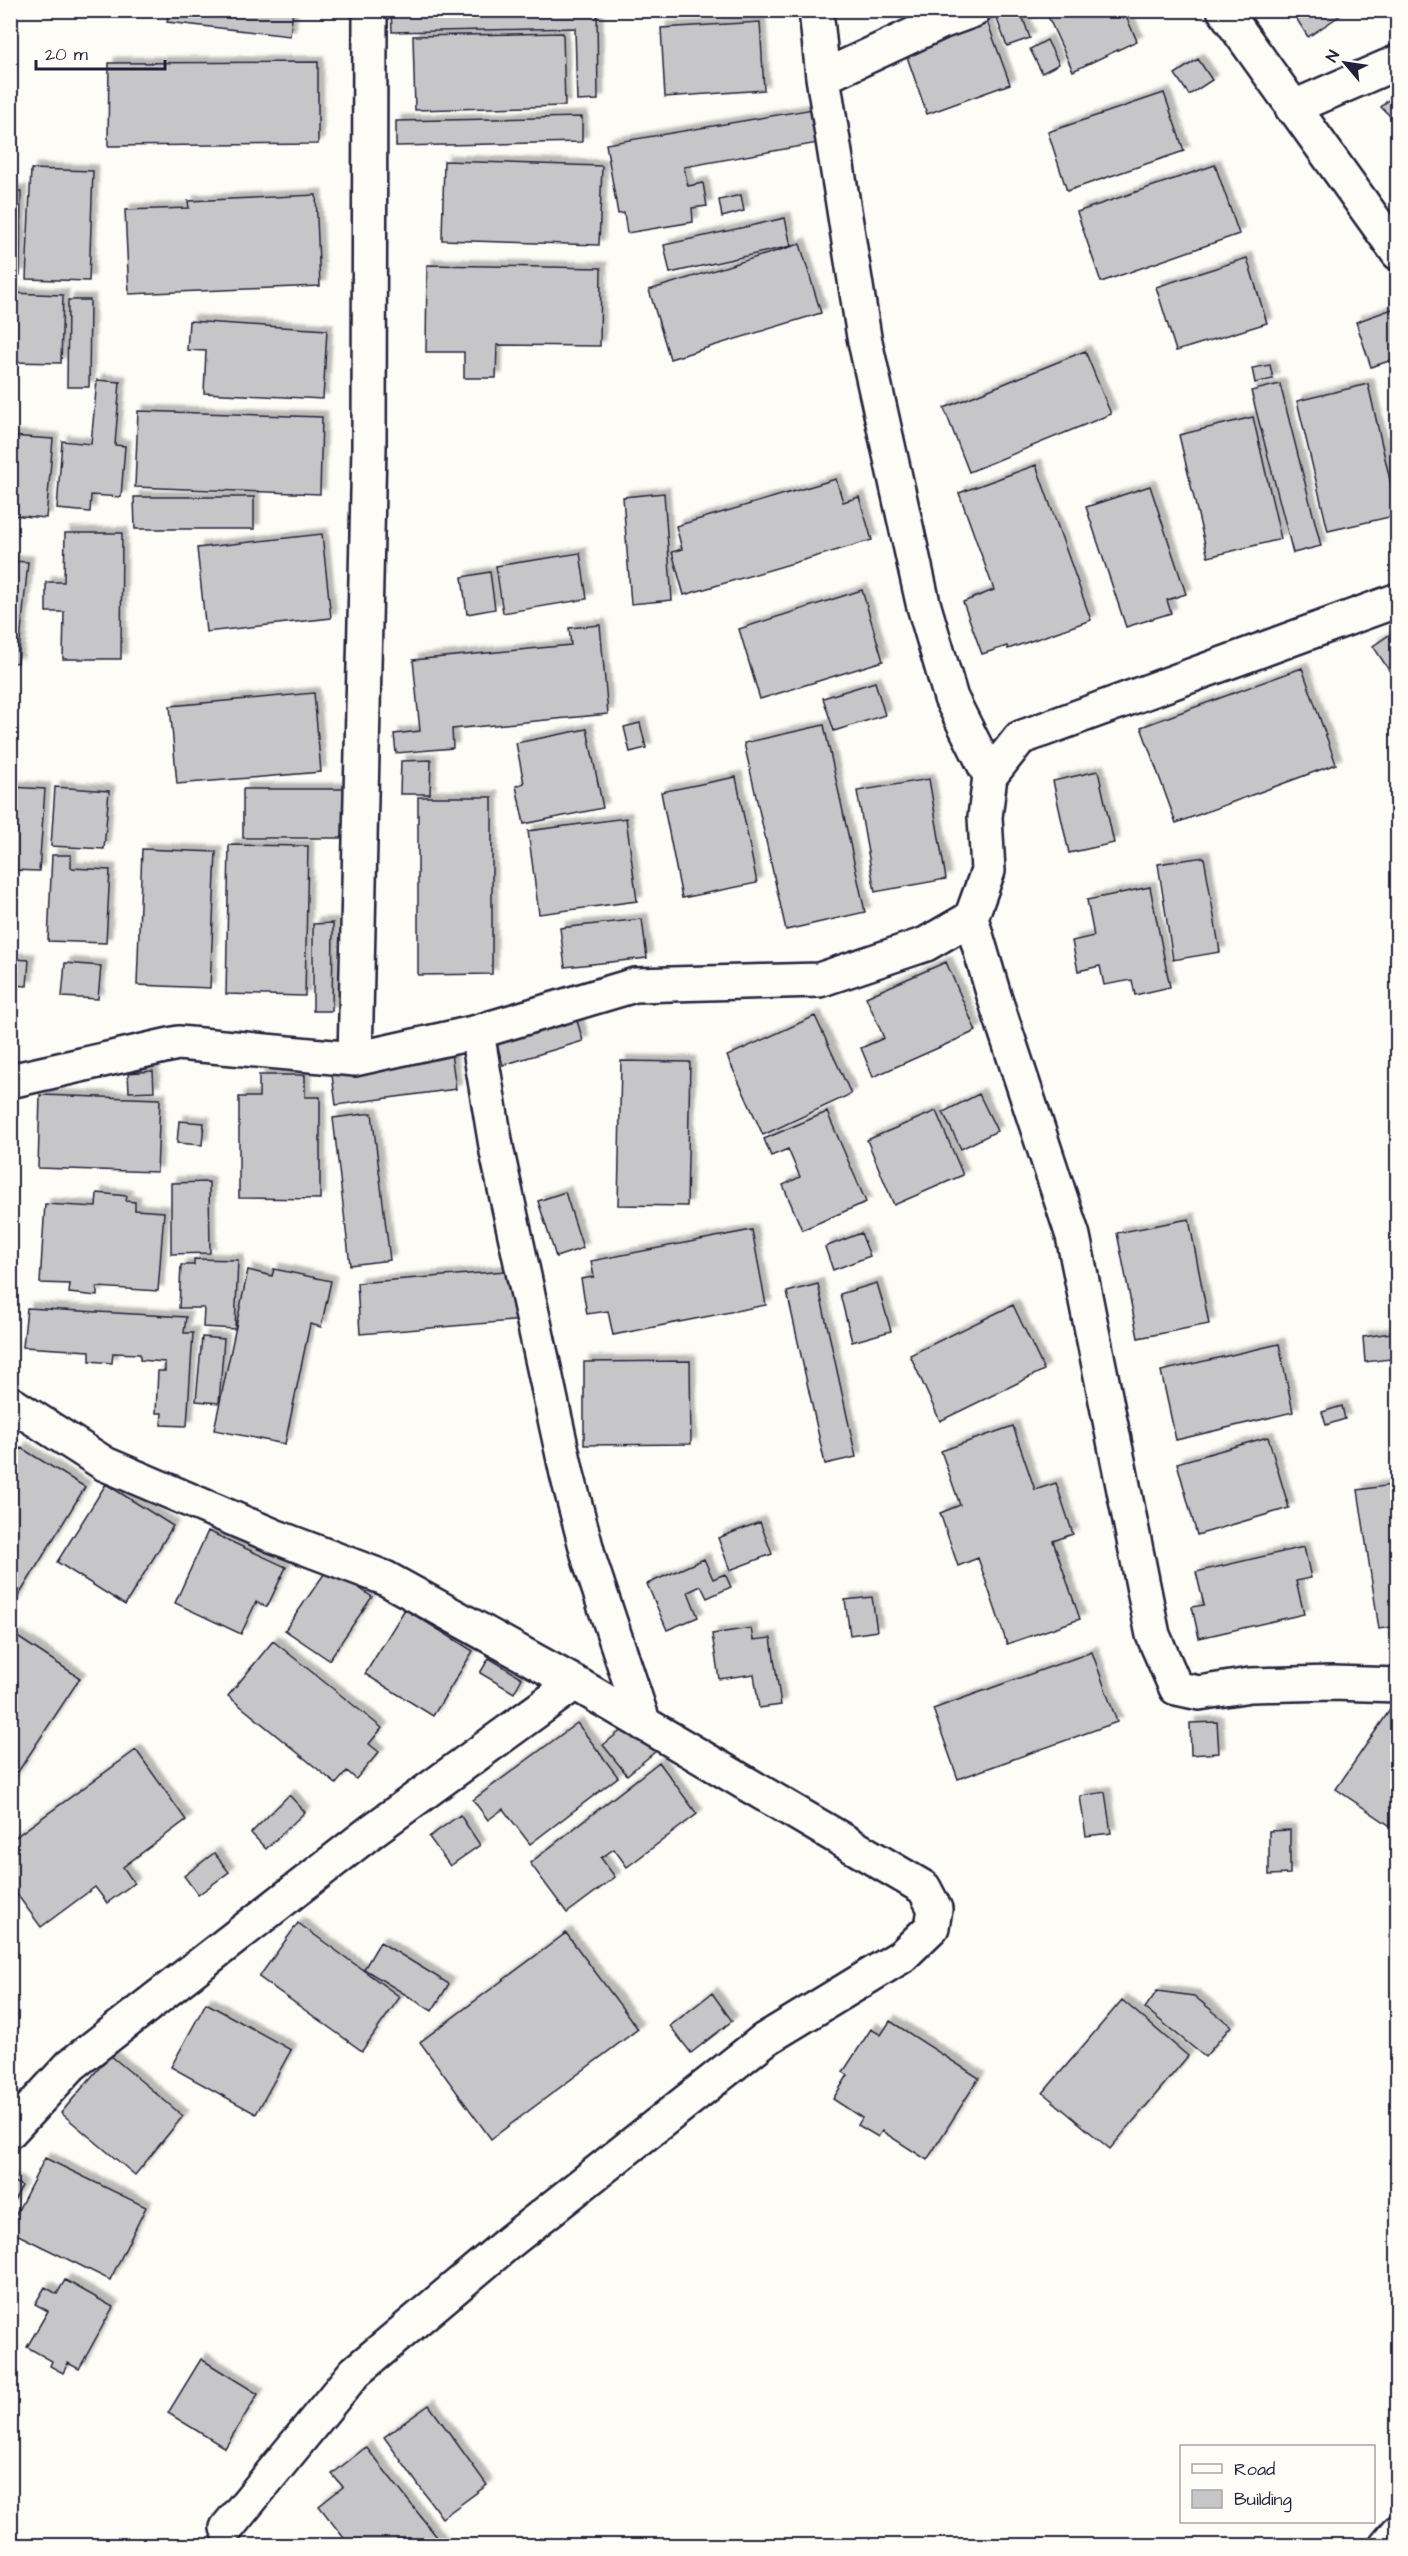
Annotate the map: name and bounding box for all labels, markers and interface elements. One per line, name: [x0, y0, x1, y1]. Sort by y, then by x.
scale bar: [36, 33, 165, 71]
north arrow: [1315, 33, 1375, 93]
text: 20 m: [45, 42, 88, 67]
text: N: [1321, 46, 1345, 66]
legend: [1180, 2445, 1375, 2523]
text: Road: [1234, 2457, 1275, 2482]
text: Building: [1234, 2487, 1292, 2513]

